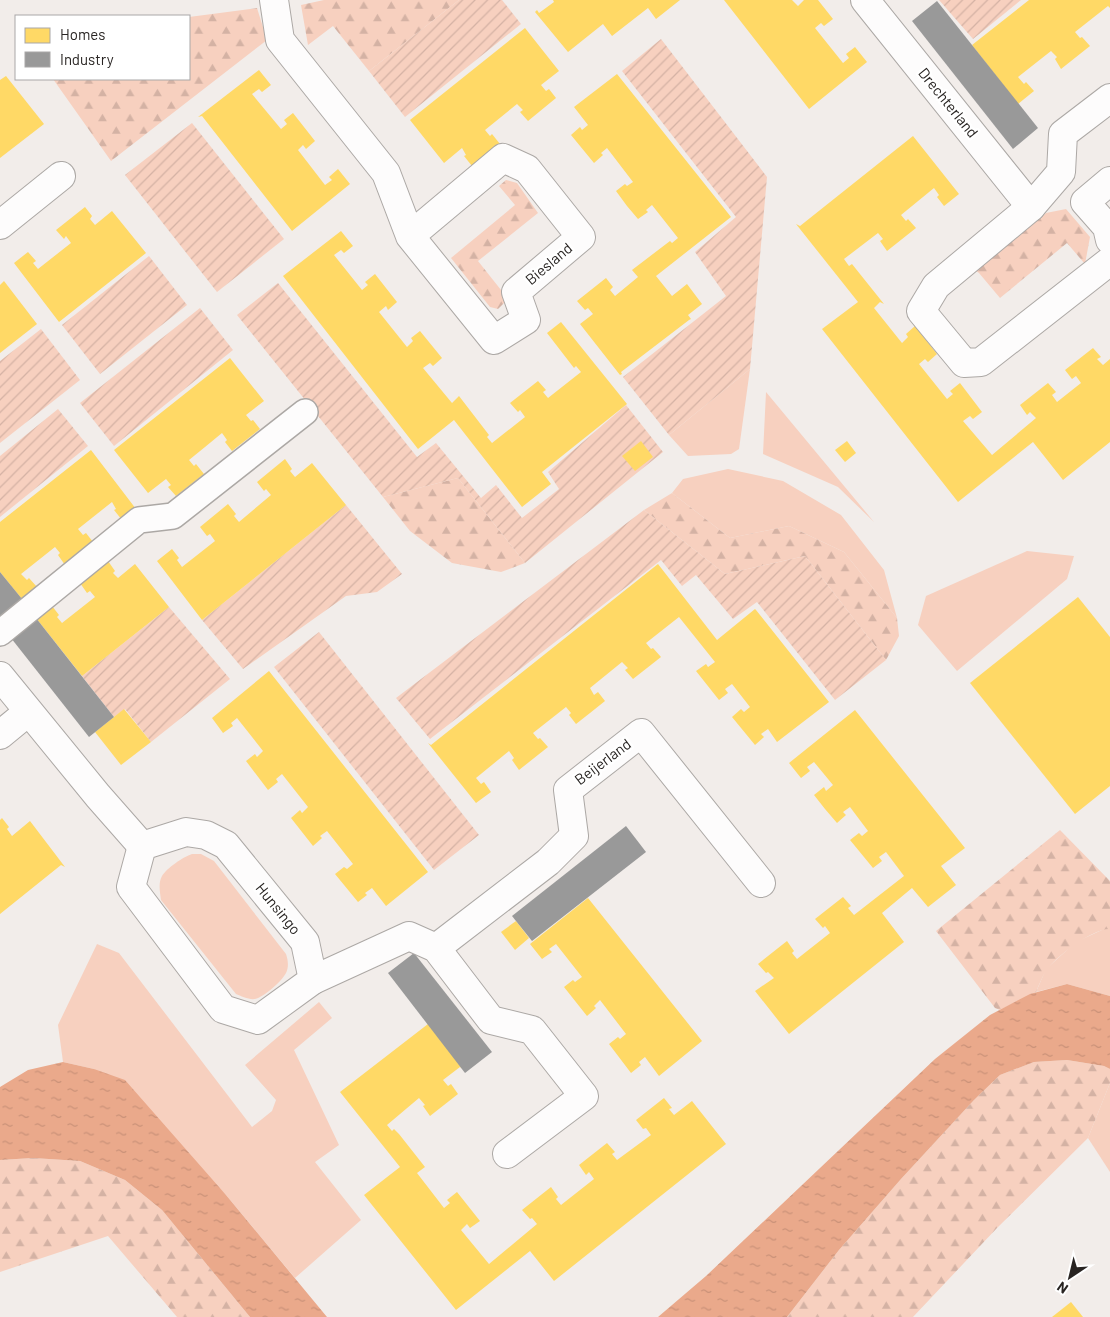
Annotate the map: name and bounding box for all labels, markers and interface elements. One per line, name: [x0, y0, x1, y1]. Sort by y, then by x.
legend: [15, 15, 190, 80]
text: Homes: [60, 25, 105, 43]
text: Industry: [60, 50, 114, 68]
street label: Drechterland: [915, 64, 982, 141]
street label: Biesland: [521, 238, 575, 288]
street label: Beijerland: [571, 734, 634, 788]
street label: Hunsingo: [253, 879, 305, 938]
north arrow: [1045, 1252, 1095, 1302]
text: N: [1054, 1278, 1071, 1298]

